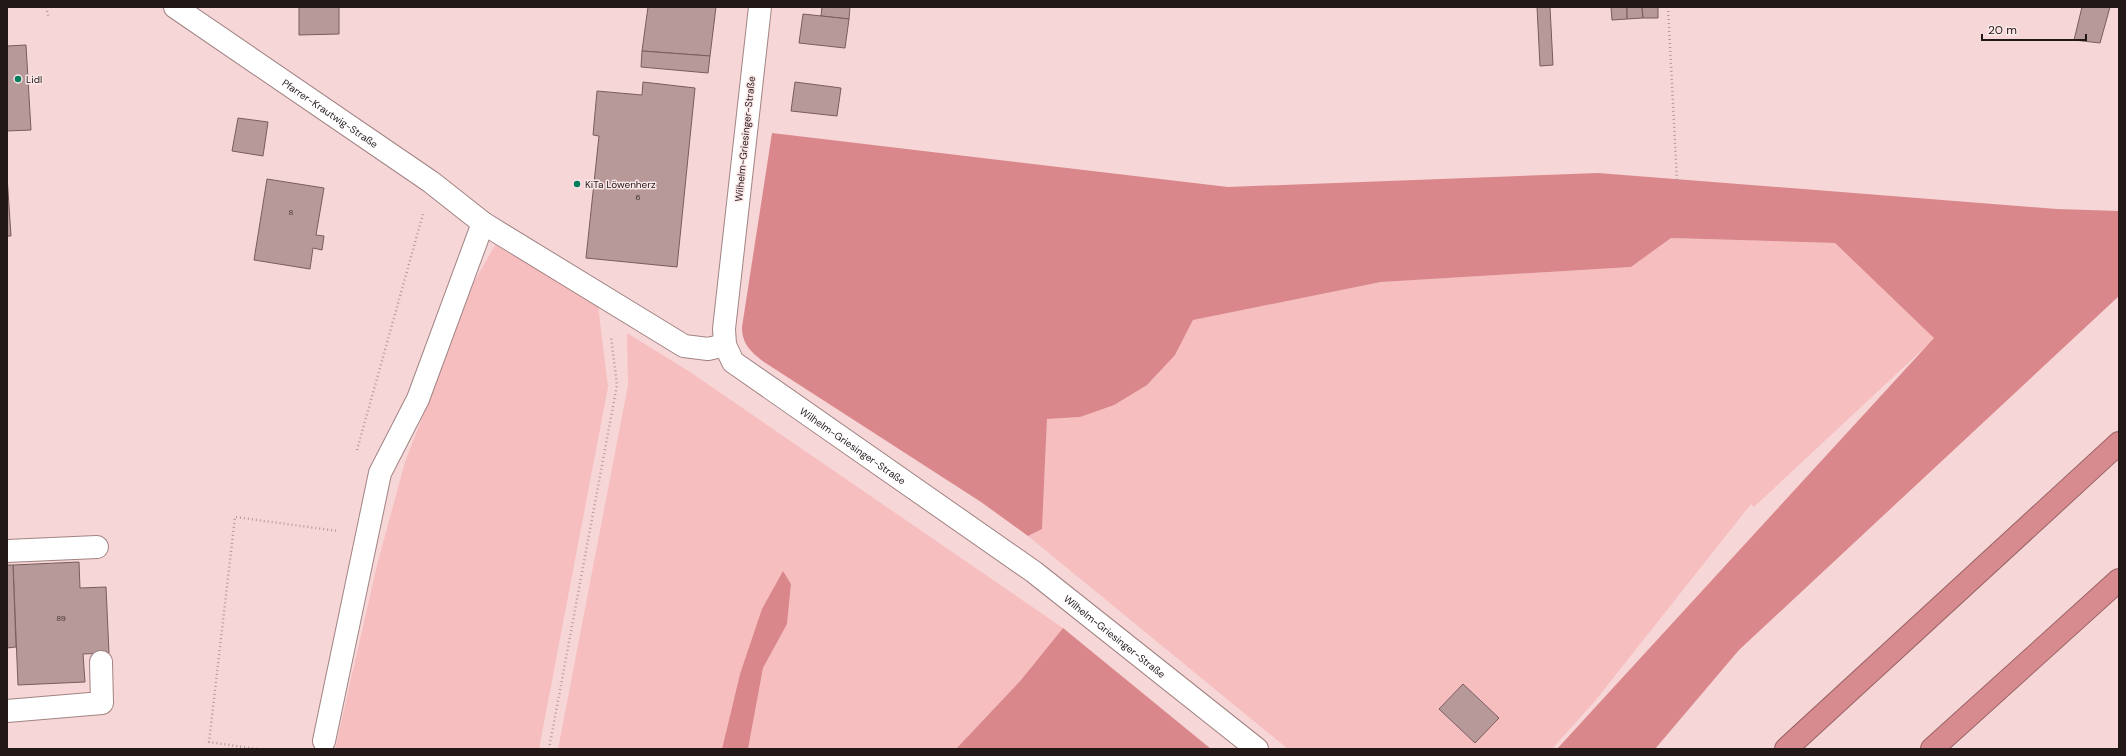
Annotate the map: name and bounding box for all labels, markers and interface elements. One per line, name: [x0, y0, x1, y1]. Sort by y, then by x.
scale bar: [1982, 16, 2086, 42]
text: 20 m: [1988, 22, 2017, 38]
place label: Lidl: [26, 73, 42, 86]
marker: Lidl: [13, 74, 23, 84]
street label: Wilhelm-Griesinger-Straße: [732, 75, 758, 202]
street label: Pfarrer-Krautwig-Straße: [280, 76, 381, 151]
place label: KiTa Löwenherz: [585, 178, 656, 191]
marker: KiTa Löwenherz: [572, 179, 582, 189]
house number: 6: [635, 192, 641, 202]
house number: 8: [289, 207, 294, 217]
street label: Wilhelm-Griesinger-Straße: [797, 404, 909, 487]
street label: Wilhelm-Griesinger-Straße: [1061, 592, 1169, 681]
house number: 89: [56, 613, 66, 623]

